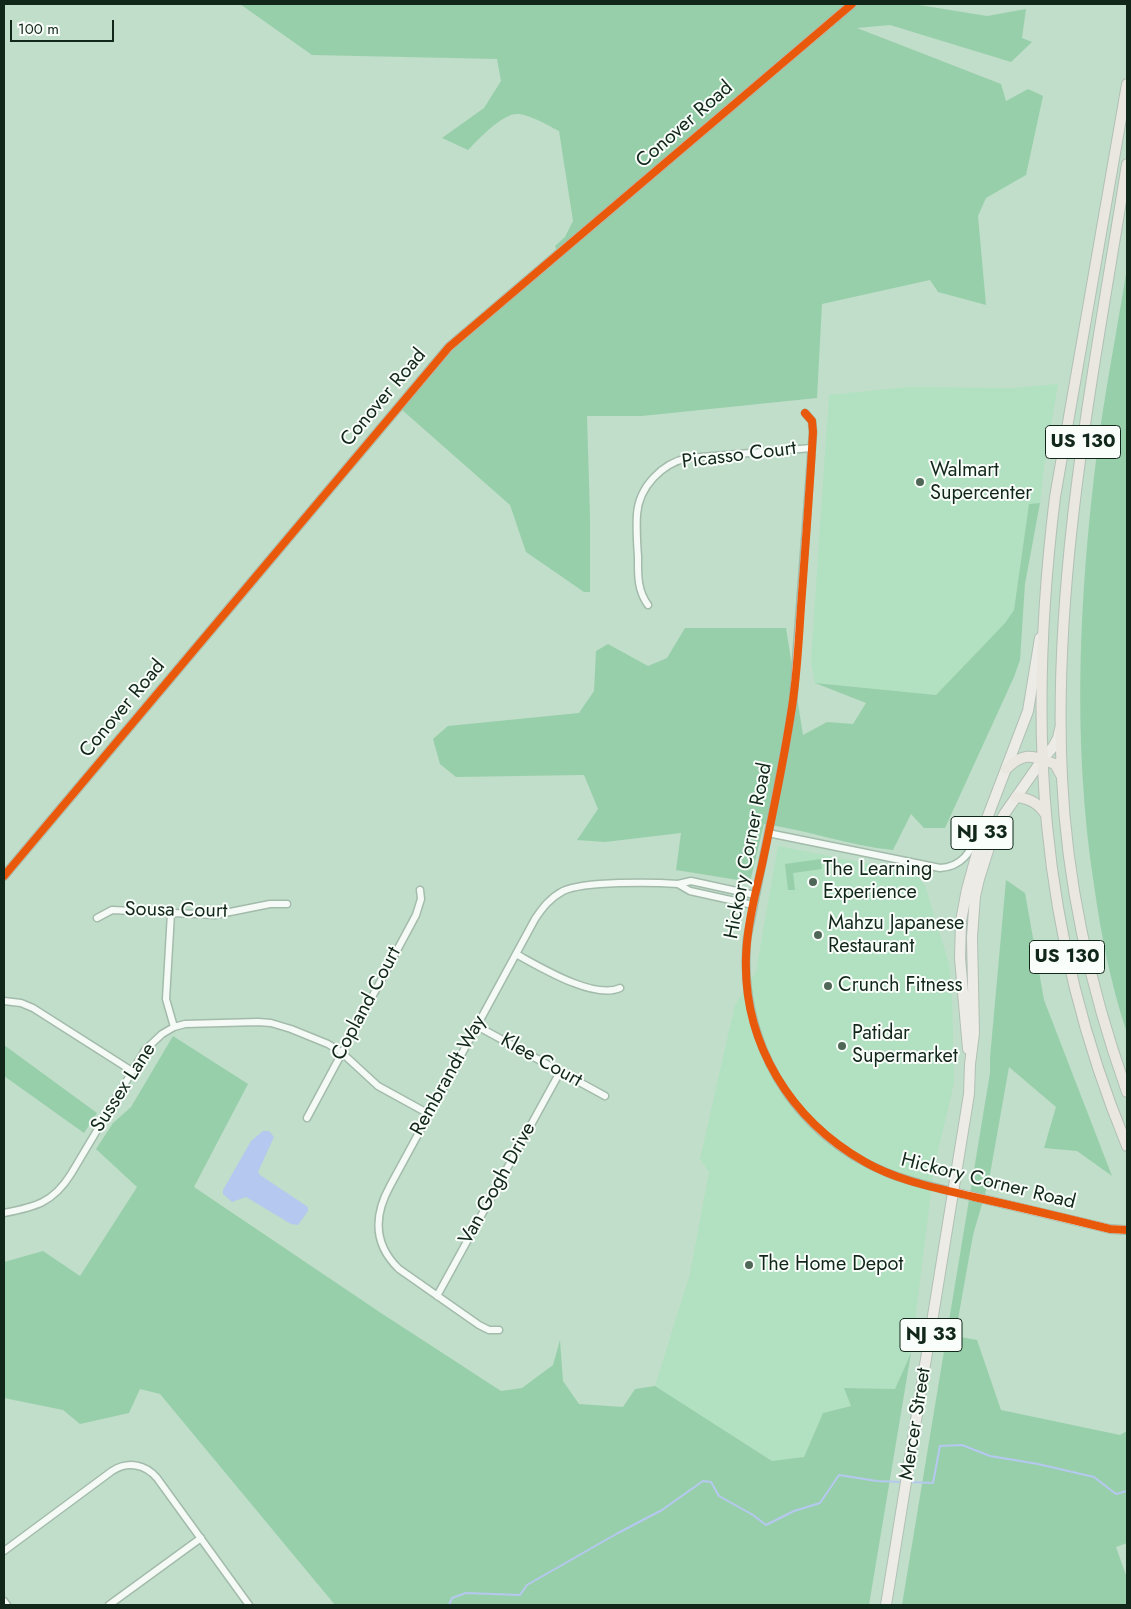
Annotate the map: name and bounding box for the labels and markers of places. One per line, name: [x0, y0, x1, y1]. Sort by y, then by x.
place label: Walmart Supercenter: [930, 459, 1032, 506]
marker: Walmart Supercenter: [914, 476, 926, 488]
place label: The Learning Experience: [823, 858, 932, 905]
marker: The Learning Experience: [807, 876, 819, 888]
place label: Mahzu Japanese Restaurant: [828, 912, 964, 959]
marker: Mahzu Japanese Restaurant: [812, 929, 824, 941]
place label: Crunch Fitness: [838, 974, 963, 998]
marker: Crunch Fitness: [822, 980, 834, 992]
place label: Patidar Supermarket: [852, 1022, 958, 1069]
marker: Patidar Supermarket: [836, 1040, 848, 1052]
place label: The Home Depot: [759, 1253, 903, 1277]
marker: The Home Depot: [743, 1259, 755, 1271]

